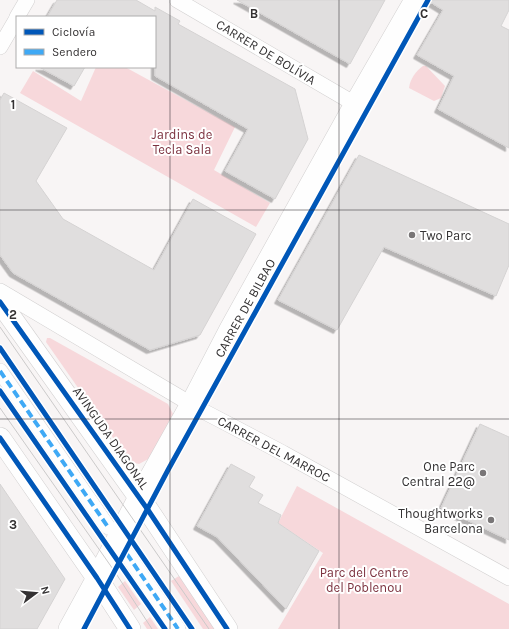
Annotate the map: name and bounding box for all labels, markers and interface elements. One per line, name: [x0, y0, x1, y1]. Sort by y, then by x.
text: B: [250, 6, 258, 21]
text: C: [420, 6, 428, 21]
street label: CARRER DE BOLÍVIA: [214, 15, 320, 88]
legend: [16, 16, 156, 68]
text: Ciclovía: [52, 25, 95, 39]
text: Sendero: [52, 45, 97, 59]
text: 1: [11, 97, 15, 112]
park label: Jardins de Tecla Sala: [152, 127, 213, 157]
place label: Two Parc: [420, 228, 472, 243]
marker: Two Parc: [407, 230, 417, 240]
street label: CARRER DE BILBAO: [212, 256, 278, 360]
text: 2: [9, 307, 17, 322]
street label: AVINGUDA DIAGONAL: [70, 384, 152, 492]
street label: CARRER DEL MARROC: [215, 413, 333, 485]
place label: One Parc Central 22@: [402, 459, 475, 489]
marker: One Parc Central 22@: [478, 468, 488, 478]
place label: Thoughtworks Barcelona: [398, 506, 483, 536]
marker: Thoughtworks Barcelona: [486, 515, 496, 525]
text: 3: [9, 517, 17, 532]
park label: Parc del Centre del Poblenou: [320, 565, 409, 595]
north arrow: [16, 573, 56, 613]
text: N: [38, 585, 52, 596]

